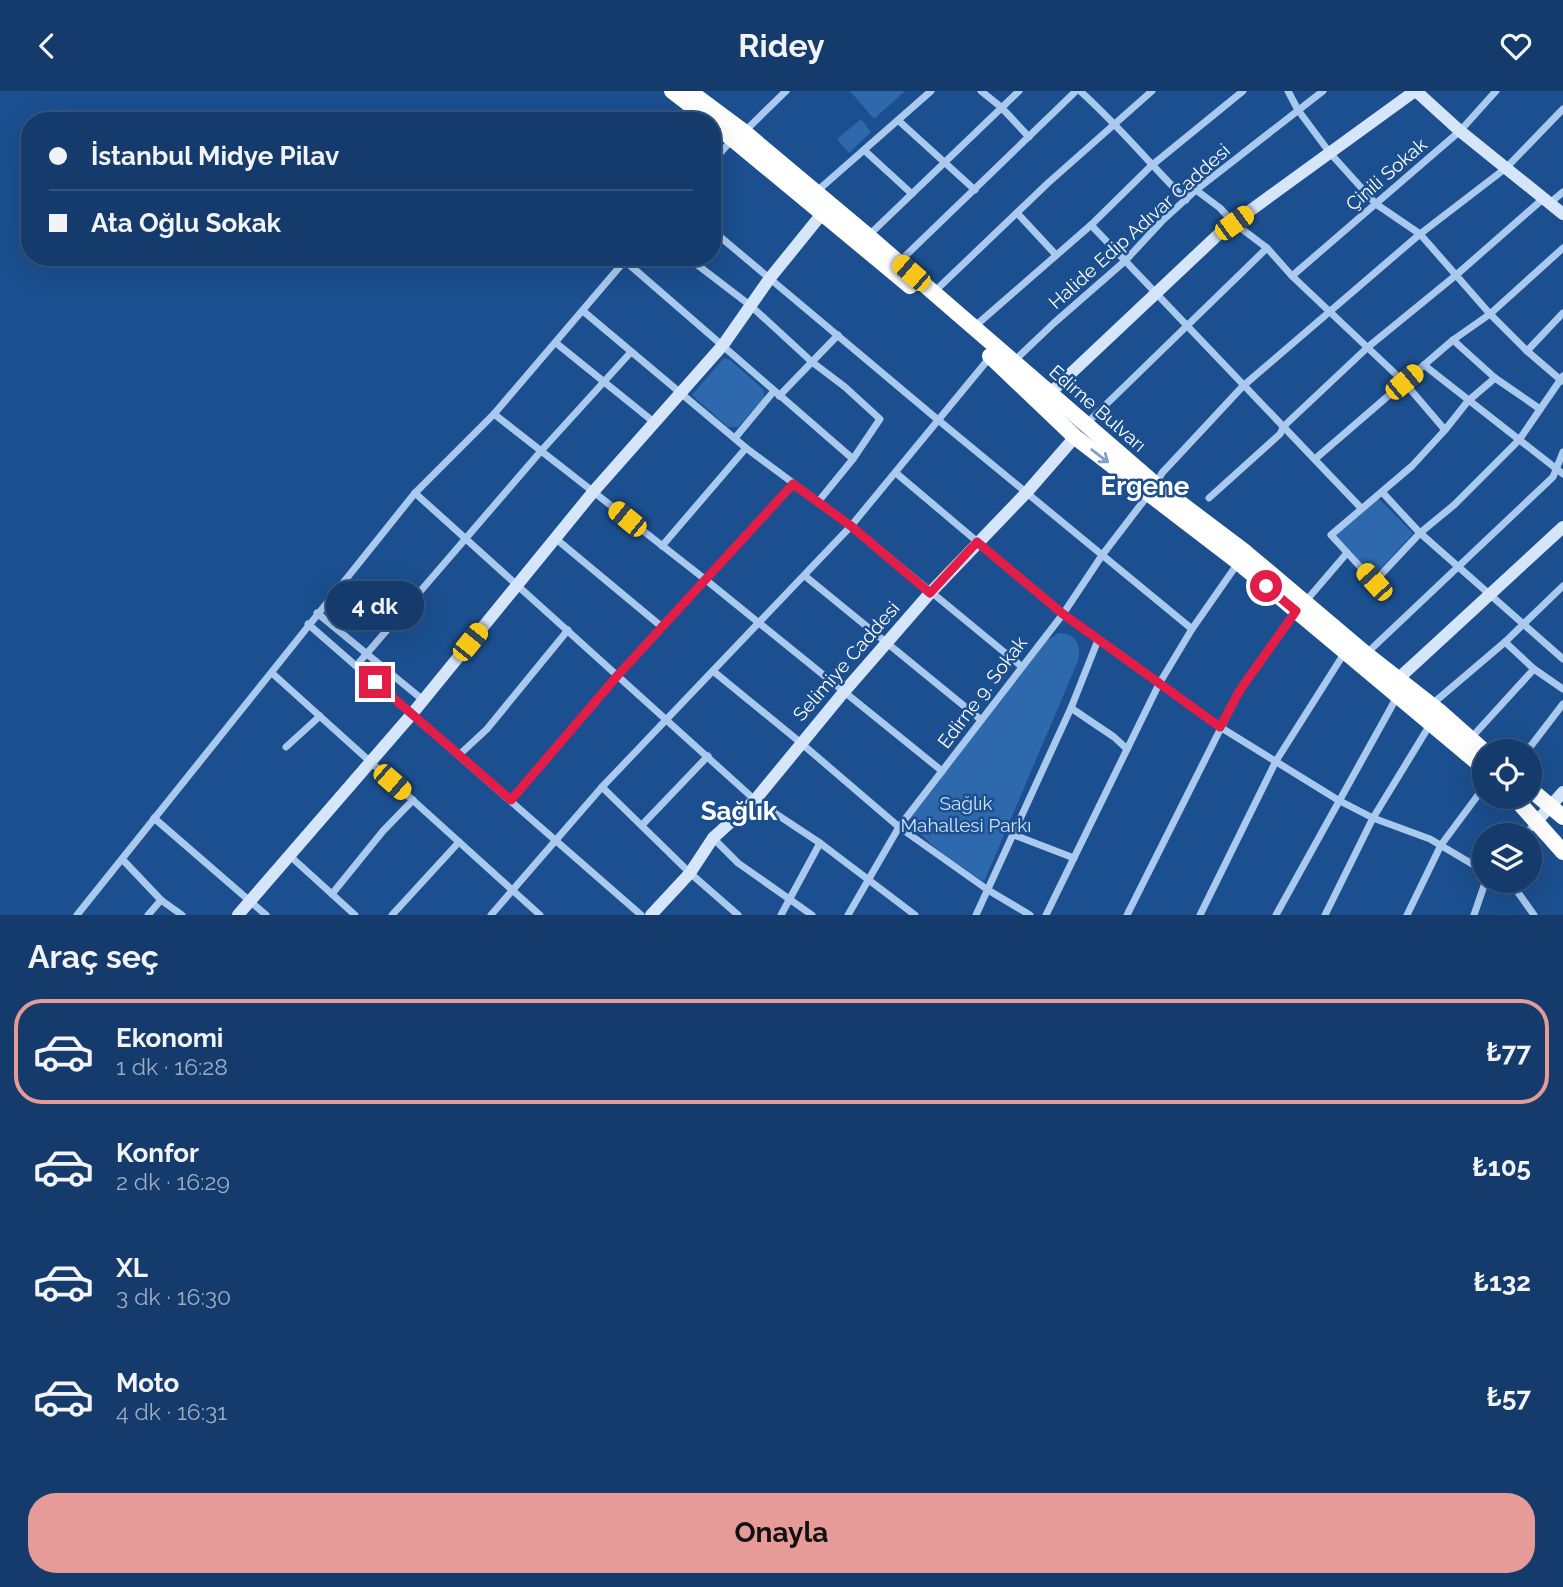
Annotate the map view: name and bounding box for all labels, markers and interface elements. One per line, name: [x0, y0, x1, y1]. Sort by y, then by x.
icon: back: [28, 27, 66, 65]
text: Ridey: [738, 27, 825, 64]
icon: heart: [1497, 27, 1535, 65]
street label: Çinili Sokak: [1341, 133, 1431, 215]
street label: Halide Edip Adıvar Caddesi: [1044, 139, 1234, 313]
text: İstanbul Midye Pilav: [91, 141, 339, 171]
car: [1211, 202, 1258, 244]
text: Ata Oğlu Sokak: [91, 208, 281, 238]
car: [889, 251, 934, 295]
street label: Edirne Bulvarı: [1045, 360, 1151, 456]
car: [1382, 360, 1427, 404]
one-way arrow: [1090, 448, 1109, 463]
district label: Ergene: [1101, 471, 1190, 501]
car: [605, 498, 650, 540]
car: [1353, 559, 1396, 605]
route start: [1250, 570, 1282, 602]
callout: 4 dk: [326, 581, 424, 629]
text: 4 dk: [352, 592, 398, 619]
street label: Selimiye Caddesi: [788, 597, 904, 725]
car: [449, 619, 492, 665]
street label: Edirne 9. Sokak: [933, 632, 1031, 752]
route end: [359, 666, 391, 698]
map controls: [1472, 739, 1542, 893]
button: locate: [1472, 739, 1542, 809]
car: [370, 760, 415, 804]
park label: Sağlık Mahallesi Parkı: [901, 792, 1031, 836]
district label: Sağlık: [701, 796, 778, 826]
button: layers: [1472, 823, 1542, 893]
text: Araç seç: [28, 938, 159, 975]
icon: car: [32, 1020, 95, 1083]
text: Ekonomi: [116, 1023, 224, 1053]
text: ₺77: [1486, 1037, 1531, 1067]
text: 1 dk · 16:28: [116, 1053, 228, 1080]
icon: car: [32, 1135, 95, 1198]
text: Konfor: [116, 1138, 199, 1168]
text: ₺105: [1472, 1152, 1531, 1182]
text: 2 dk · 16:29: [116, 1168, 230, 1195]
icon: car: [32, 1250, 95, 1313]
text: XL: [116, 1253, 148, 1283]
text: ₺132: [1474, 1267, 1531, 1297]
text: 3 dk · 16:30: [116, 1283, 231, 1310]
icon: car: [32, 1365, 95, 1428]
text: Moto: [116, 1368, 179, 1398]
text: ₺57: [1487, 1382, 1531, 1412]
text: 4 dk · 16:31: [116, 1398, 227, 1425]
button: Onayla: [28, 1493, 1535, 1573]

